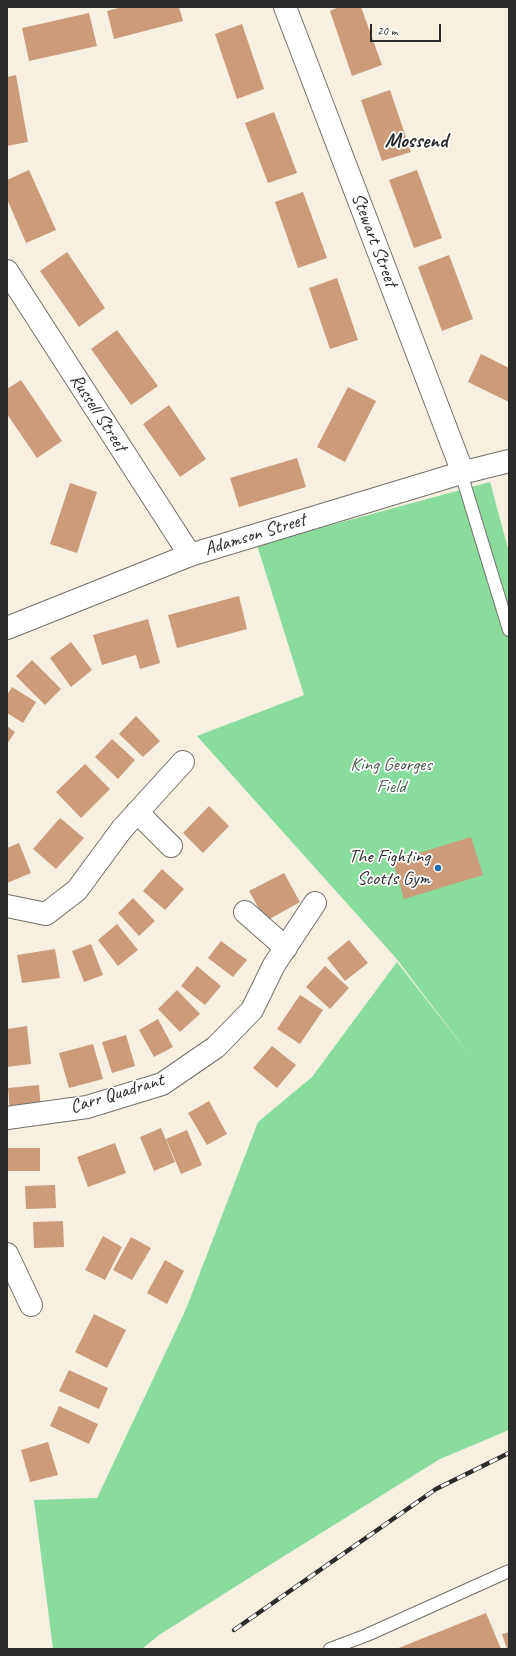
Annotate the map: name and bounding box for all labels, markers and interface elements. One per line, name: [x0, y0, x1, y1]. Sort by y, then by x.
scale bar: [372, 16, 443, 42]
text: 20 m: [377, 23, 397, 39]
district label: Mossend: [385, 128, 447, 154]
street label: Stewart Street: [346, 190, 402, 290]
street label: Russell Street: [64, 370, 132, 456]
street label: Adamson Street: [202, 509, 308, 561]
park label: King Georges Field: [350, 754, 432, 798]
place label: The Fighting Scotts Gym: [348, 846, 430, 890]
marker: The Fighting Scotts Gym: [433, 863, 443, 873]
street label: Carr Quadrant: [67, 1069, 167, 1119]

